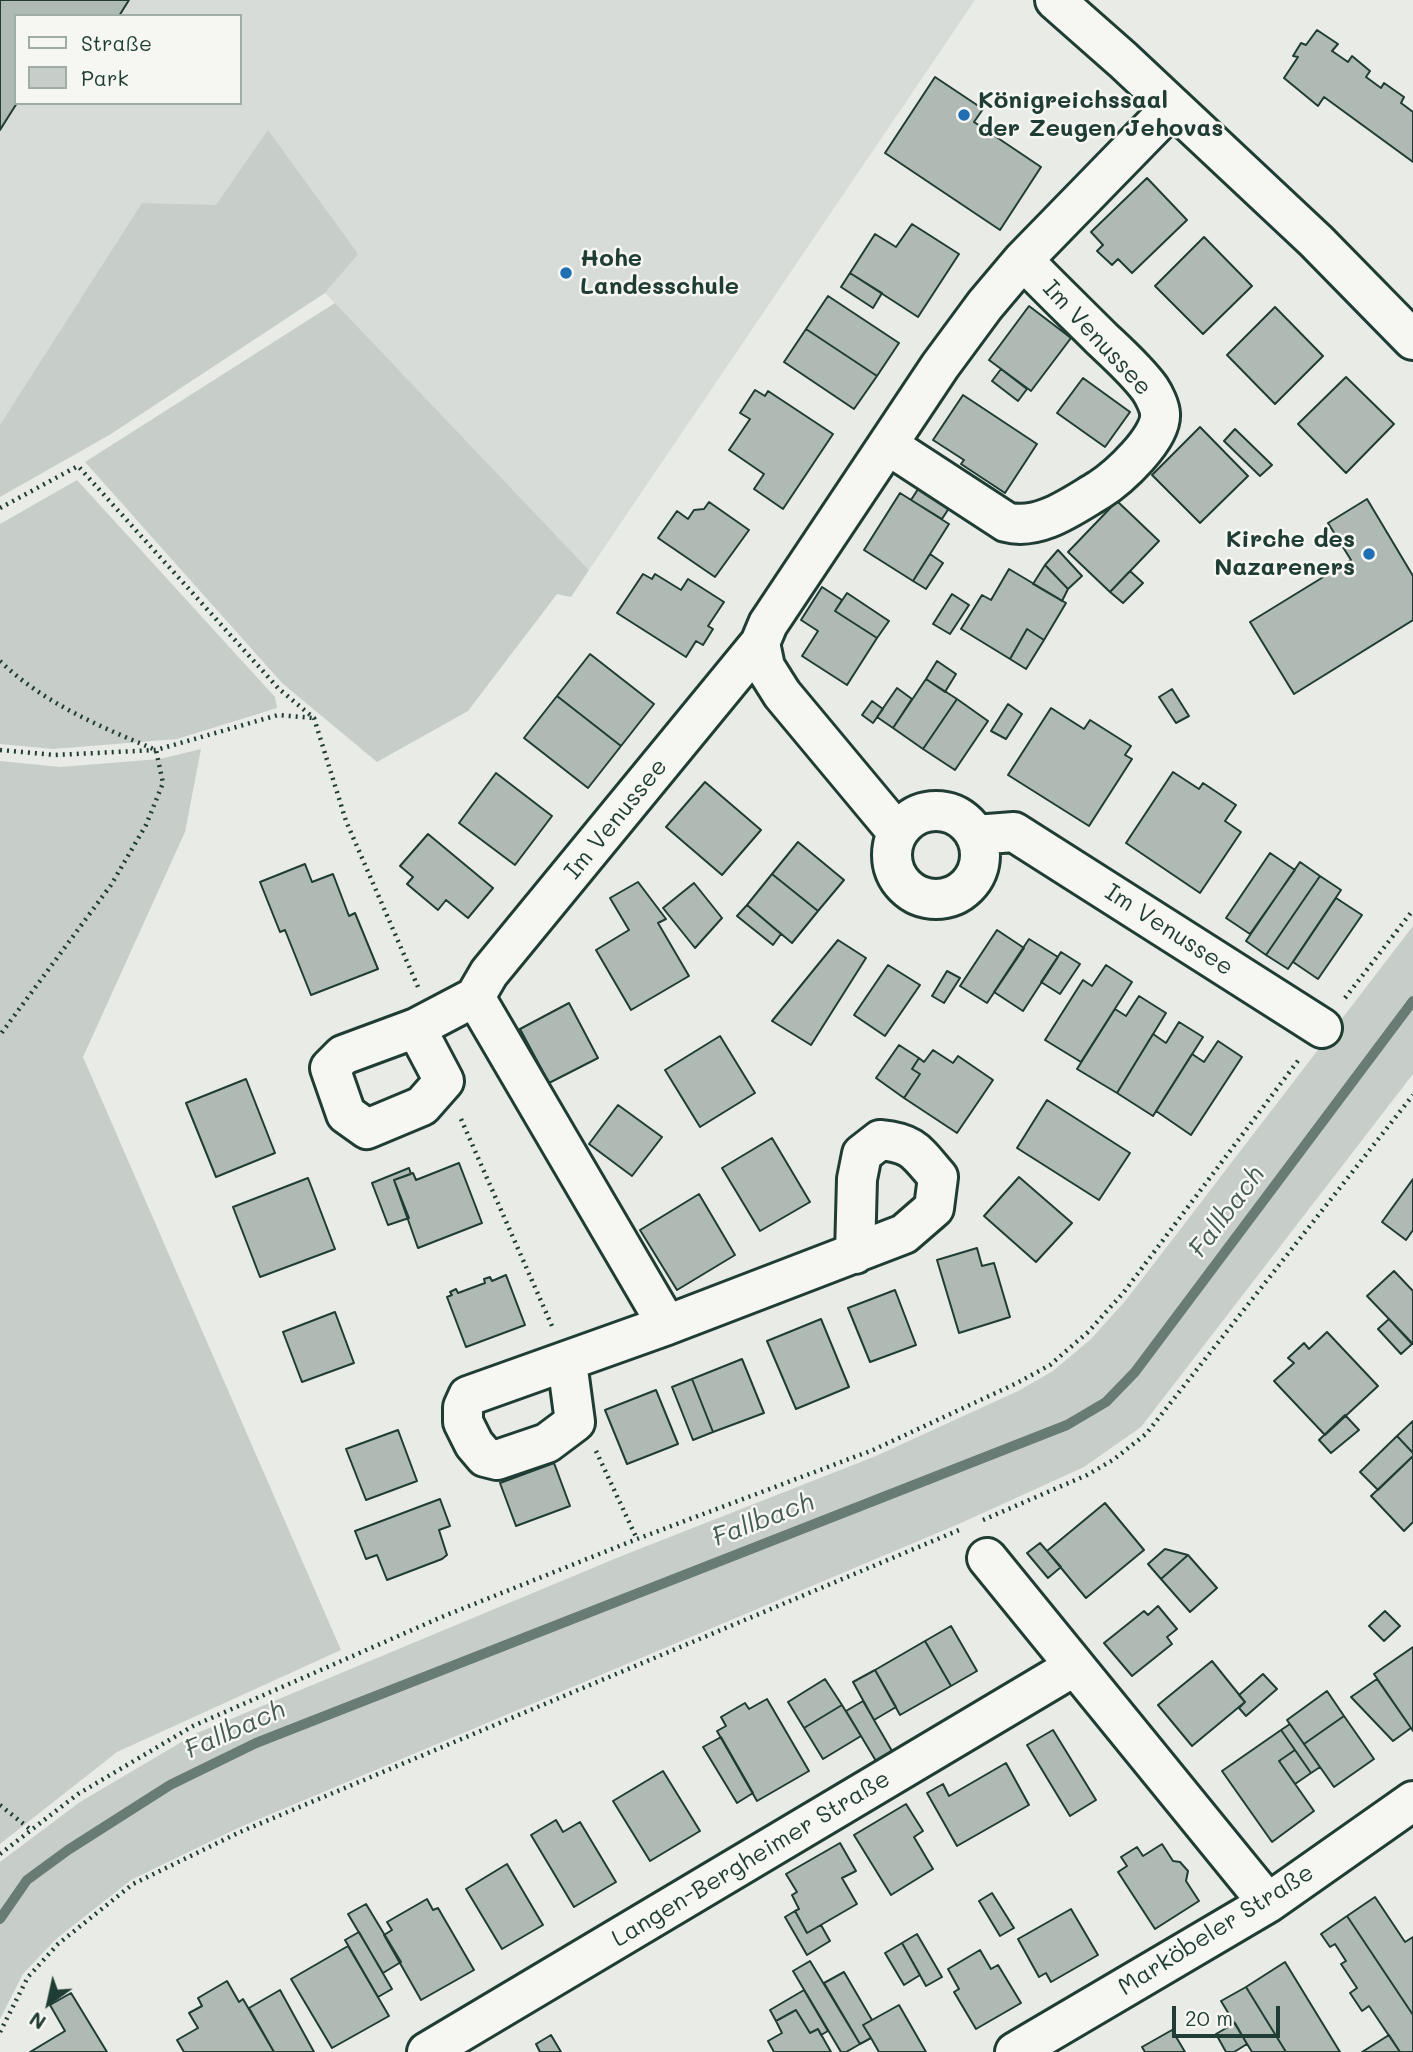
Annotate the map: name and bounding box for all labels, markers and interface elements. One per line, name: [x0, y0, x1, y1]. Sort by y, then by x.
legend: [14, 14, 242, 105]
text: Straße: [81, 29, 152, 56]
text: Park: [81, 64, 129, 91]
place label: Königreichssaal der Zeugen Jehovas: [978, 87, 1223, 143]
marker: Königreichssaal der Zeugen Jehovas: [956, 107, 972, 123]
place label: Hohe Landesschule: [580, 245, 739, 301]
marker: Hohe Landesschule: [558, 265, 574, 281]
street label: Im Venussee: [1036, 274, 1158, 402]
place label: Kirche des Nazareners: [1214, 526, 1355, 582]
marker: Kirche des Nazareners: [1361, 546, 1377, 562]
street label: Im Venussee: [559, 753, 673, 885]
street label: Im Venussee: [1099, 878, 1239, 982]
water label: Fallbach: [1182, 1160, 1272, 1264]
water label: Fallbach: [708, 1486, 818, 1554]
water label: Fallbach: [180, 1694, 290, 1766]
street label: Langen-Bergheimer Straße: [607, 1764, 895, 1954]
street label: Marköbeler Straße: [1113, 1858, 1319, 2002]
north arrow: [14, 1968, 84, 2038]
scale bar: [1175, 1993, 1284, 2037]
text: 20 m: [1185, 2004, 1233, 2031]
text: N: [24, 2007, 50, 2035]

